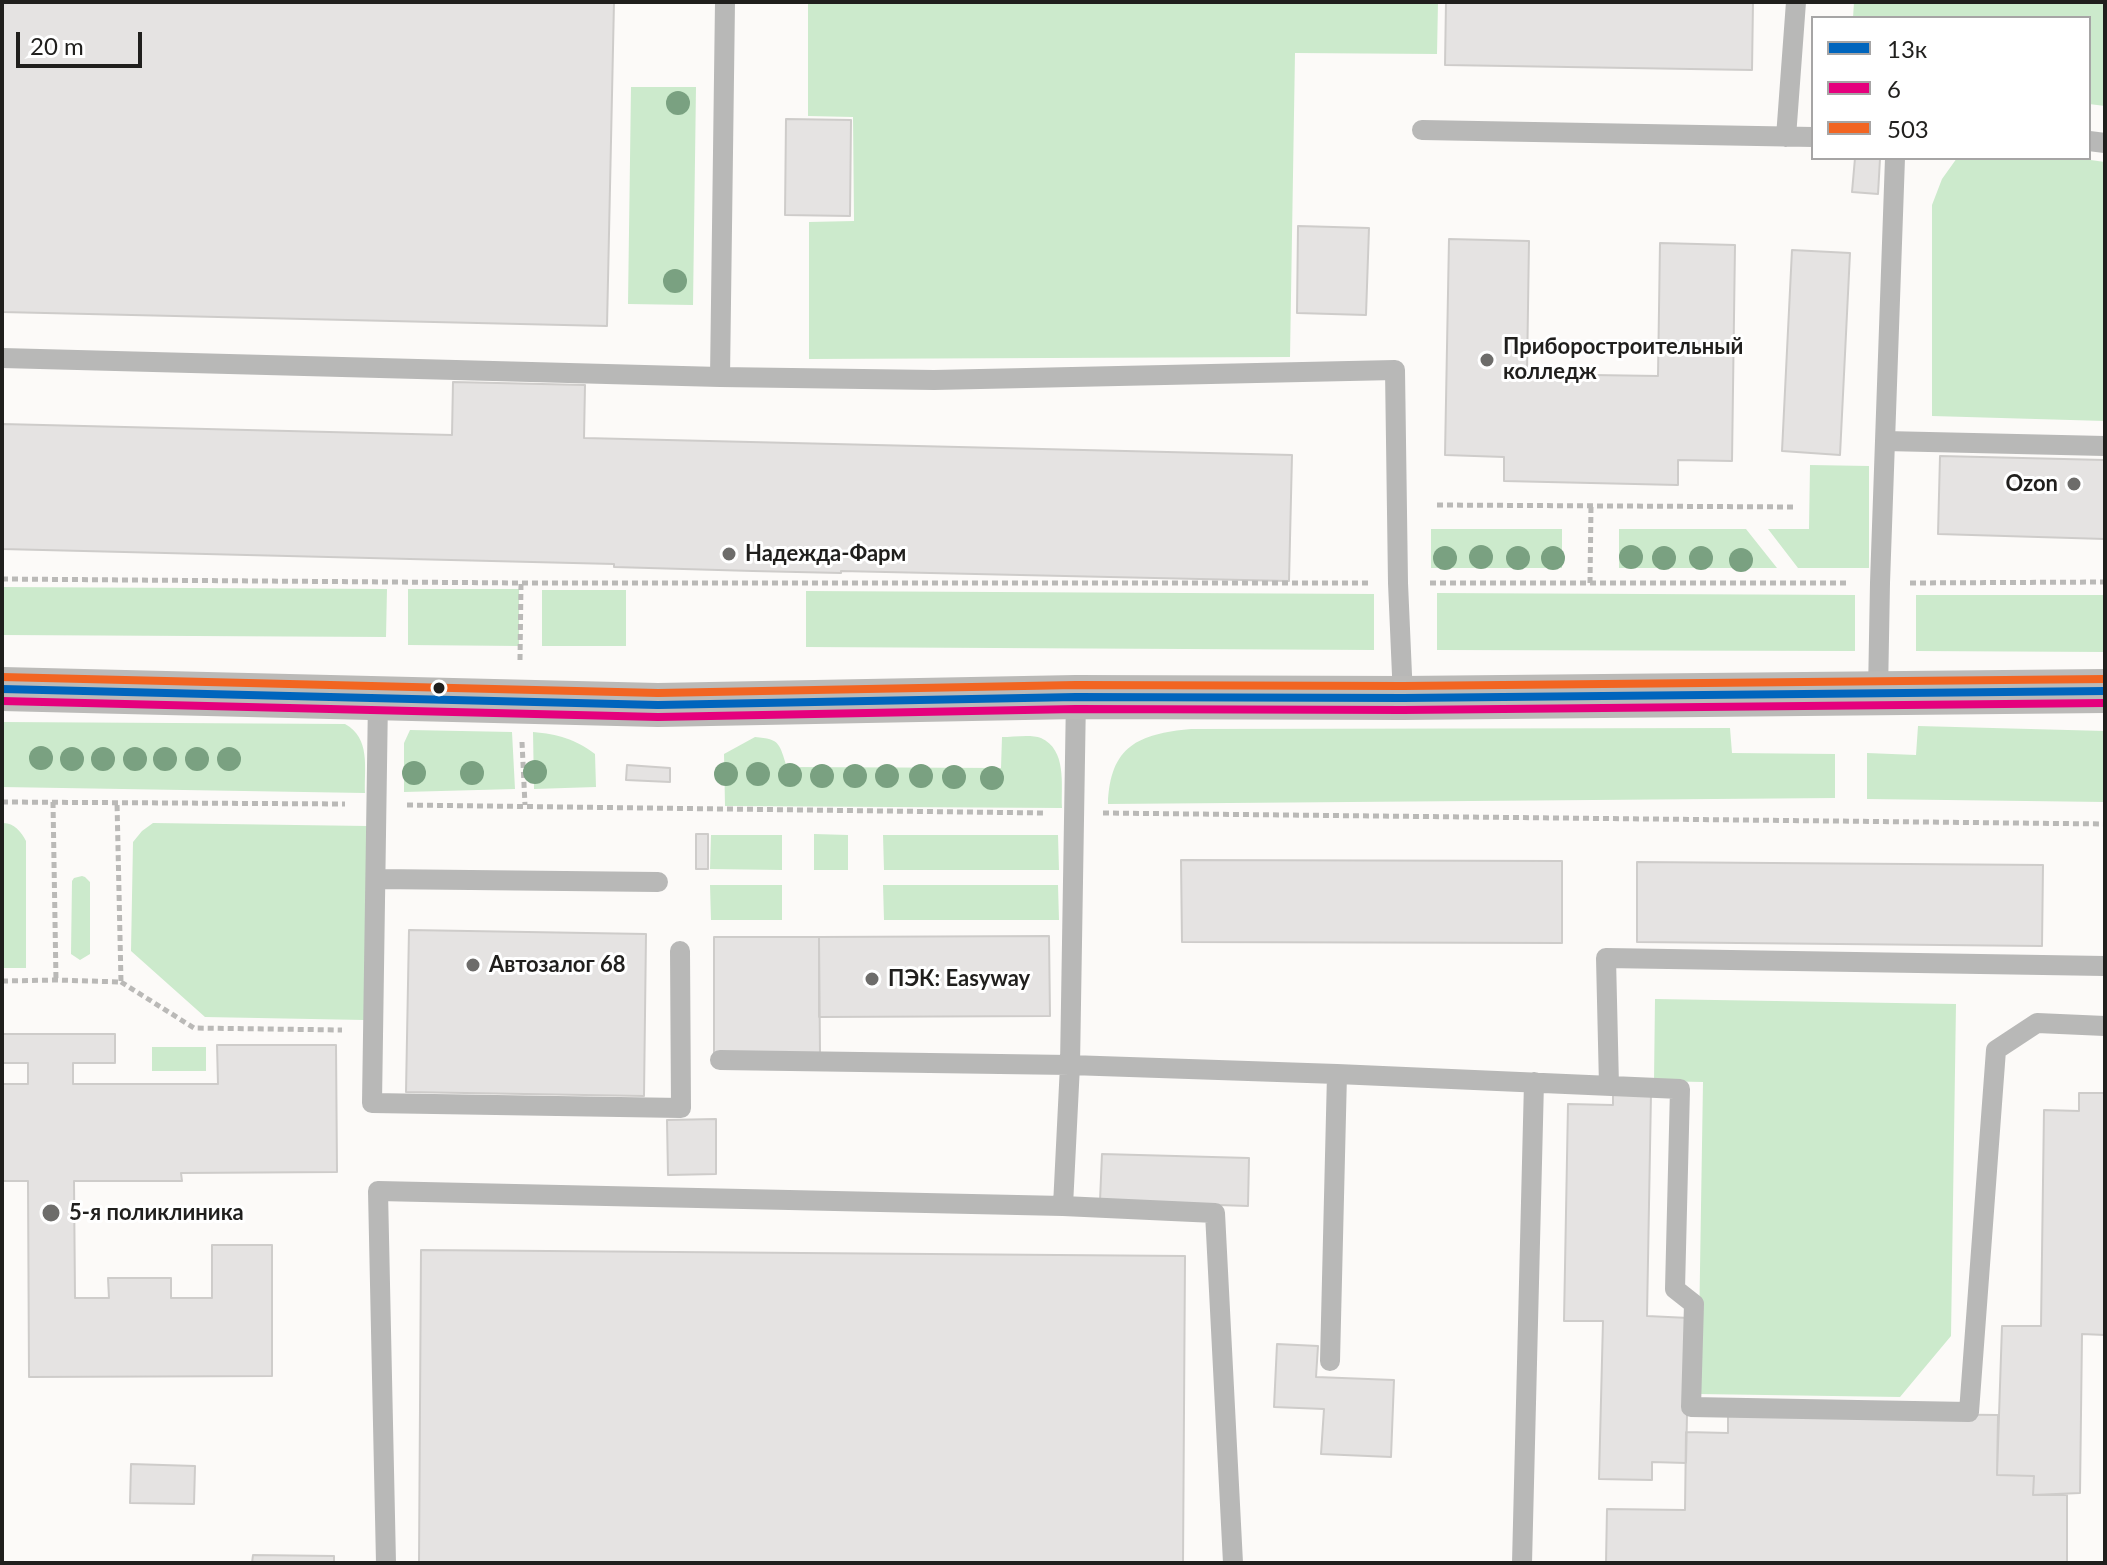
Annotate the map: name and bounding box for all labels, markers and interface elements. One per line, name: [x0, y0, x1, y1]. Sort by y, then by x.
scale bar: [20, 16, 146, 66]
legend: [1811, 16, 2091, 160]
text: 20 m: [30, 31, 84, 60]
text: 13к: [1887, 34, 1927, 63]
text: 6: [1887, 74, 1901, 103]
text: 503: [1887, 114, 1929, 143]
place label: Приборостроительный колледж: [1503, 334, 1743, 386]
marker: Приборостроительный колледж: [1478, 351, 1496, 369]
place label: Ozon: [2005, 471, 2058, 497]
marker: Ozon: [2065, 475, 2083, 493]
place label: Надежда-Фарм: [745, 541, 906, 567]
marker: Надежда-Фарм: [720, 545, 738, 563]
unlabelled marker: [431, 680, 447, 696]
place label: Автозалог 68: [489, 952, 626, 978]
marker: Автозалог 68: [464, 956, 482, 974]
place label: ПЭК: Easyway: [888, 966, 1030, 992]
marker: ПЭК: Easyway: [863, 970, 881, 988]
place label: 5-я поликлиника: [69, 1200, 244, 1226]
marker: 5-я поликлиника: [40, 1202, 62, 1224]

